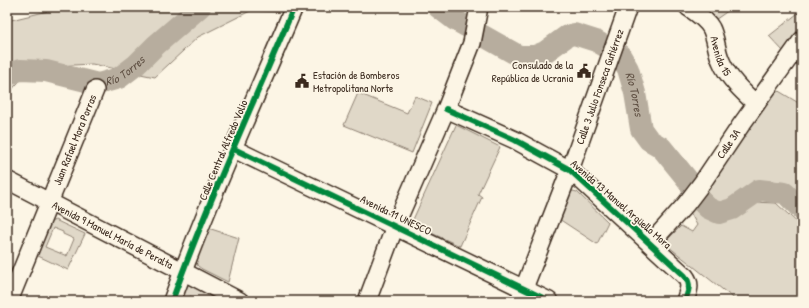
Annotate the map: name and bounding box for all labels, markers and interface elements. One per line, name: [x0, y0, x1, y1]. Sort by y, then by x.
street label: Calle 3 Julio Fonseca Gutiérrez: [573, 27, 627, 146]
street label: Avenida 15: [707, 35, 735, 79]
water label: Río Torres: [103, 51, 149, 89]
place label: Consulado de la República de Ucrania: [492, 58, 574, 85]
public building icon: Consulado de la República de Ucrania: [576, 63, 592, 79]
place label: Estación de Bomberos Metropolitana Norte: [313, 68, 399, 95]
water label: Río Torres: [621, 70, 648, 119]
public building icon: Estación de Bomberos Metropolitana Norte: [294, 73, 310, 89]
street label: Juan Rafael Mora Porras: [50, 92, 99, 187]
street label: Calle Central Alfredo Volio: [196, 97, 251, 202]
street label: Calle 3A: [714, 126, 744, 161]
street label: Avenida 13 Manuel Argüello Mora: [568, 156, 675, 252]
street label: Avenida 11 UNESCO: [358, 192, 434, 238]
street label: Avenida 9 Manuel María de Peralta: [50, 198, 176, 272]

